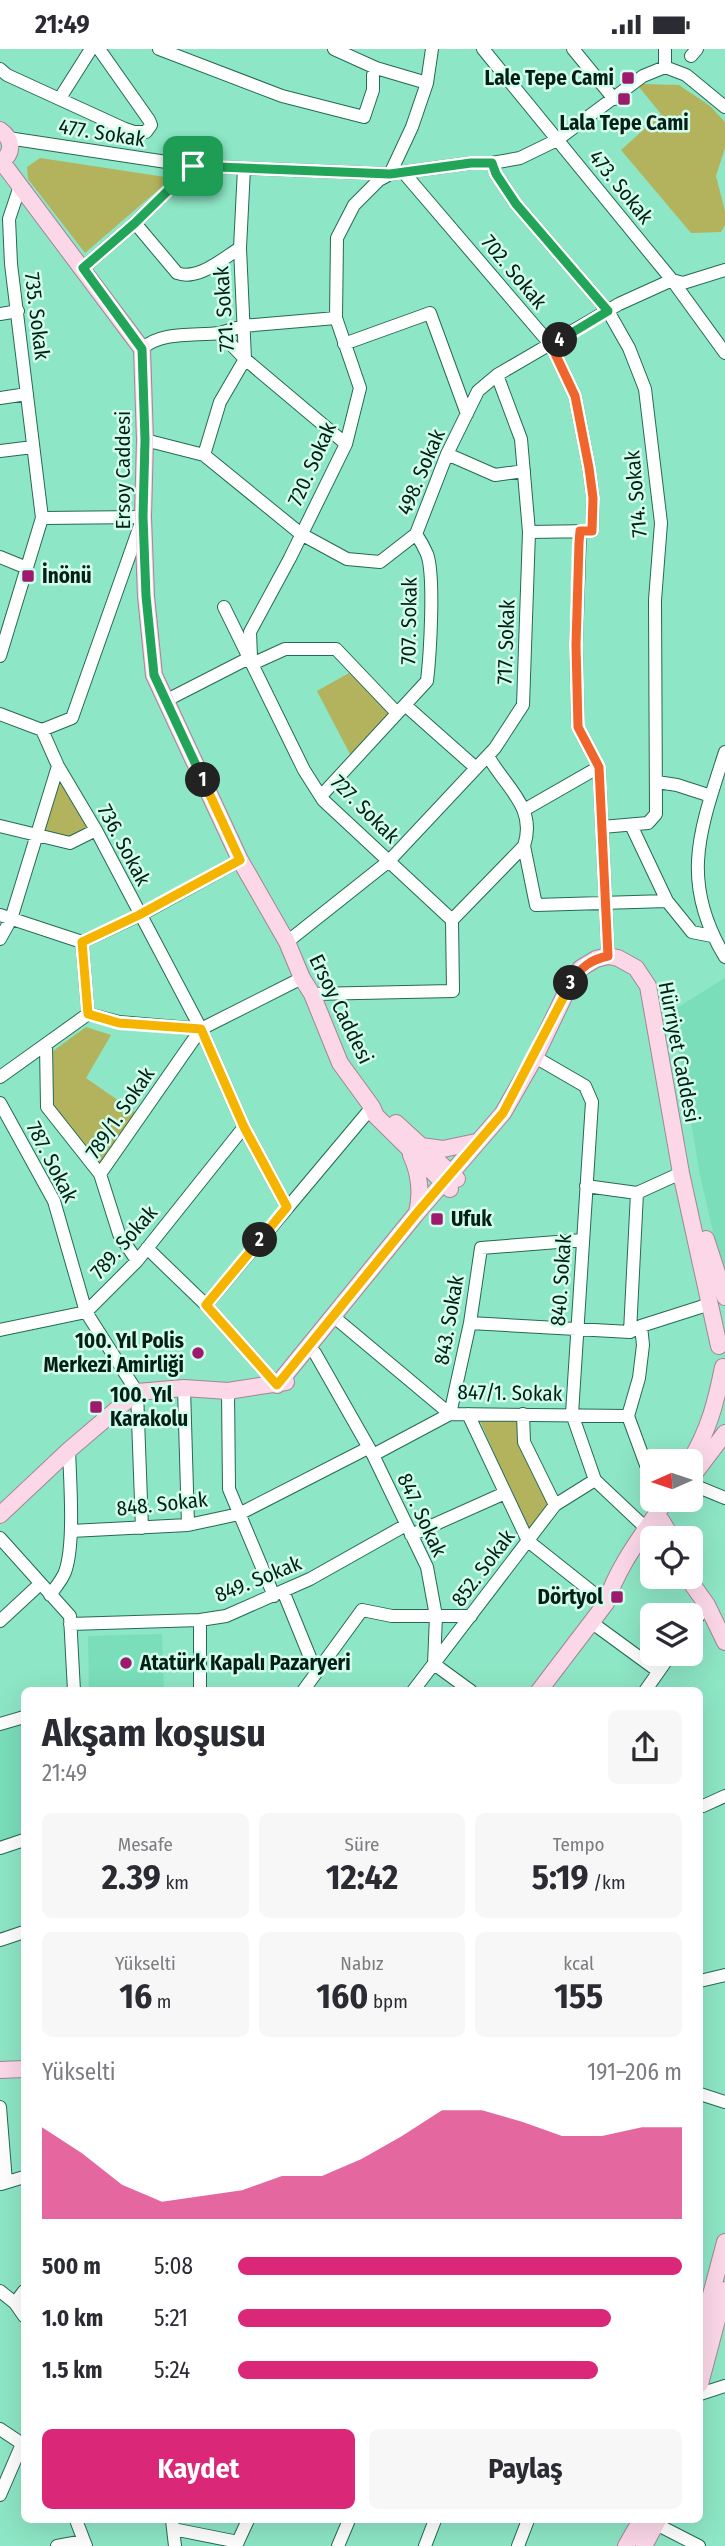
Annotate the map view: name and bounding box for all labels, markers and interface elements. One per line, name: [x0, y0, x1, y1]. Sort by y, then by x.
text: 21:49: [35, 9, 90, 40]
place label: Lale Tepe Cami: [485, 65, 614, 91]
marker: Lale Tepe Cami: [620, 70, 636, 86]
marker: Lala Tepe Cami: [616, 91, 632, 107]
place label: Lala Tepe Cami: [559, 110, 689, 136]
street label: 477. Sokak: [57, 113, 147, 153]
pin: [163, 136, 223, 196]
street label: 473. Sokak: [583, 145, 659, 230]
icon: arrive: [174, 147, 212, 185]
street label: 702. Sokak: [476, 230, 553, 314]
street label: 721. Sokak: [208, 265, 240, 353]
street label: 735. Sokak: [19, 271, 55, 361]
pin: 4: [542, 323, 578, 357]
text: 4: [555, 328, 564, 351]
street label: Ersoy Caddesi: [110, 411, 136, 529]
street label: 720. Sokak: [282, 418, 342, 510]
street label: 498. Sokak: [391, 425, 451, 519]
street label: 714. Sokak: [619, 449, 653, 538]
place label: İnönü: [42, 562, 92, 589]
marker: İnönü: [20, 568, 36, 584]
street label: 707. Sokak: [395, 577, 423, 665]
street label: 717. Sokak: [492, 599, 520, 685]
pin: 1: [186, 763, 220, 797]
text: 1: [198, 768, 207, 791]
street label: 727. Sokak: [325, 769, 405, 849]
street label: 736. Sokak: [92, 800, 156, 890]
street label: Ersoy Caddesi: [303, 950, 379, 1068]
pin: 3: [554, 965, 588, 1000]
text: 3: [566, 971, 575, 994]
street label: Hürriyet Caddesi: [653, 979, 705, 1125]
street label: 789/1. Sokak: [80, 1062, 160, 1164]
street label: 787. Sokak: [21, 1117, 83, 1207]
street label: 789. Sokak: [85, 1200, 163, 1284]
place label: Ufuk: [451, 1206, 492, 1232]
marker: Ufuk: [429, 1211, 445, 1227]
pin: 2: [243, 1223, 278, 1257]
text: 2: [255, 1228, 264, 1251]
street label: 840. Sokak: [545, 1233, 577, 1327]
street label: 843. Sokak: [428, 1273, 470, 1367]
place label: 100. Yıl Polis Merkezi Amirliği: [43, 1328, 184, 1378]
marker: 100. Yıl Polis Merkezi Amirliği: [190, 1345, 206, 1361]
street label: 847/1. Sokak: [457, 1379, 563, 1407]
place label: 100. Yıl Karakolu: [110, 1382, 188, 1432]
marker: 100. Yıl Karakolu: [88, 1399, 104, 1415]
north arrow: [640, 1449, 704, 1512]
map controls: [640, 1449, 703, 1666]
street label: 847. Sokak: [391, 1469, 453, 1561]
street label: 848. Sokak: [115, 1486, 209, 1522]
street label: 852. Sokak: [446, 1524, 520, 1612]
button: locate: [640, 1526, 703, 1589]
street label: 849. Sokak: [211, 1550, 305, 1608]
place label: Dörtyol: [538, 1584, 603, 1610]
marker: Dörtyol: [609, 1589, 625, 1605]
button: layers: [640, 1603, 703, 1666]
place label: Atatürk Kapalı Pazaryeri: [139, 1650, 351, 1676]
marker: Atatürk Kapalı Pazaryeri: [118, 1655, 134, 1671]
text: Akşam koşusu: [42, 1710, 266, 1756]
button: share: [608, 1710, 682, 1784]
text: 21:49: [42, 1759, 87, 1787]
text: Mesafe: [118, 1833, 173, 1856]
text: Süre: [345, 1833, 379, 1856]
text: Tempo: [553, 1833, 605, 1856]
text: 2.39: [102, 1856, 161, 1898]
text: 12:42: [326, 1856, 398, 1898]
text: 5:19: [532, 1856, 589, 1898]
text: km: [161, 1871, 189, 1894]
text: /km: [589, 1871, 626, 1894]
text: Yükselti: [115, 1952, 176, 1975]
text: Nabız: [340, 1952, 384, 1975]
text: kcal: [563, 1952, 594, 1975]
text: 16: [119, 1975, 152, 2017]
text: 160: [316, 1975, 368, 2017]
text: 155: [554, 1975, 603, 2017]
text: m: [152, 1990, 171, 2013]
text: bpm: [368, 1990, 408, 2013]
text: Yükselti: [42, 2058, 116, 2086]
text: 191–206 m: [587, 2058, 682, 2086]
text: 500 m: [42, 2252, 101, 2280]
text: 5:08: [154, 2252, 193, 2280]
text: 1.0 km: [42, 2304, 103, 2332]
text: 5:21: [154, 2304, 188, 2332]
text: 1.5 km: [42, 2356, 103, 2384]
text: 5:24: [154, 2356, 190, 2384]
button: Kaydet: [42, 2429, 355, 2509]
button: Paylaş: [369, 2429, 682, 2509]

